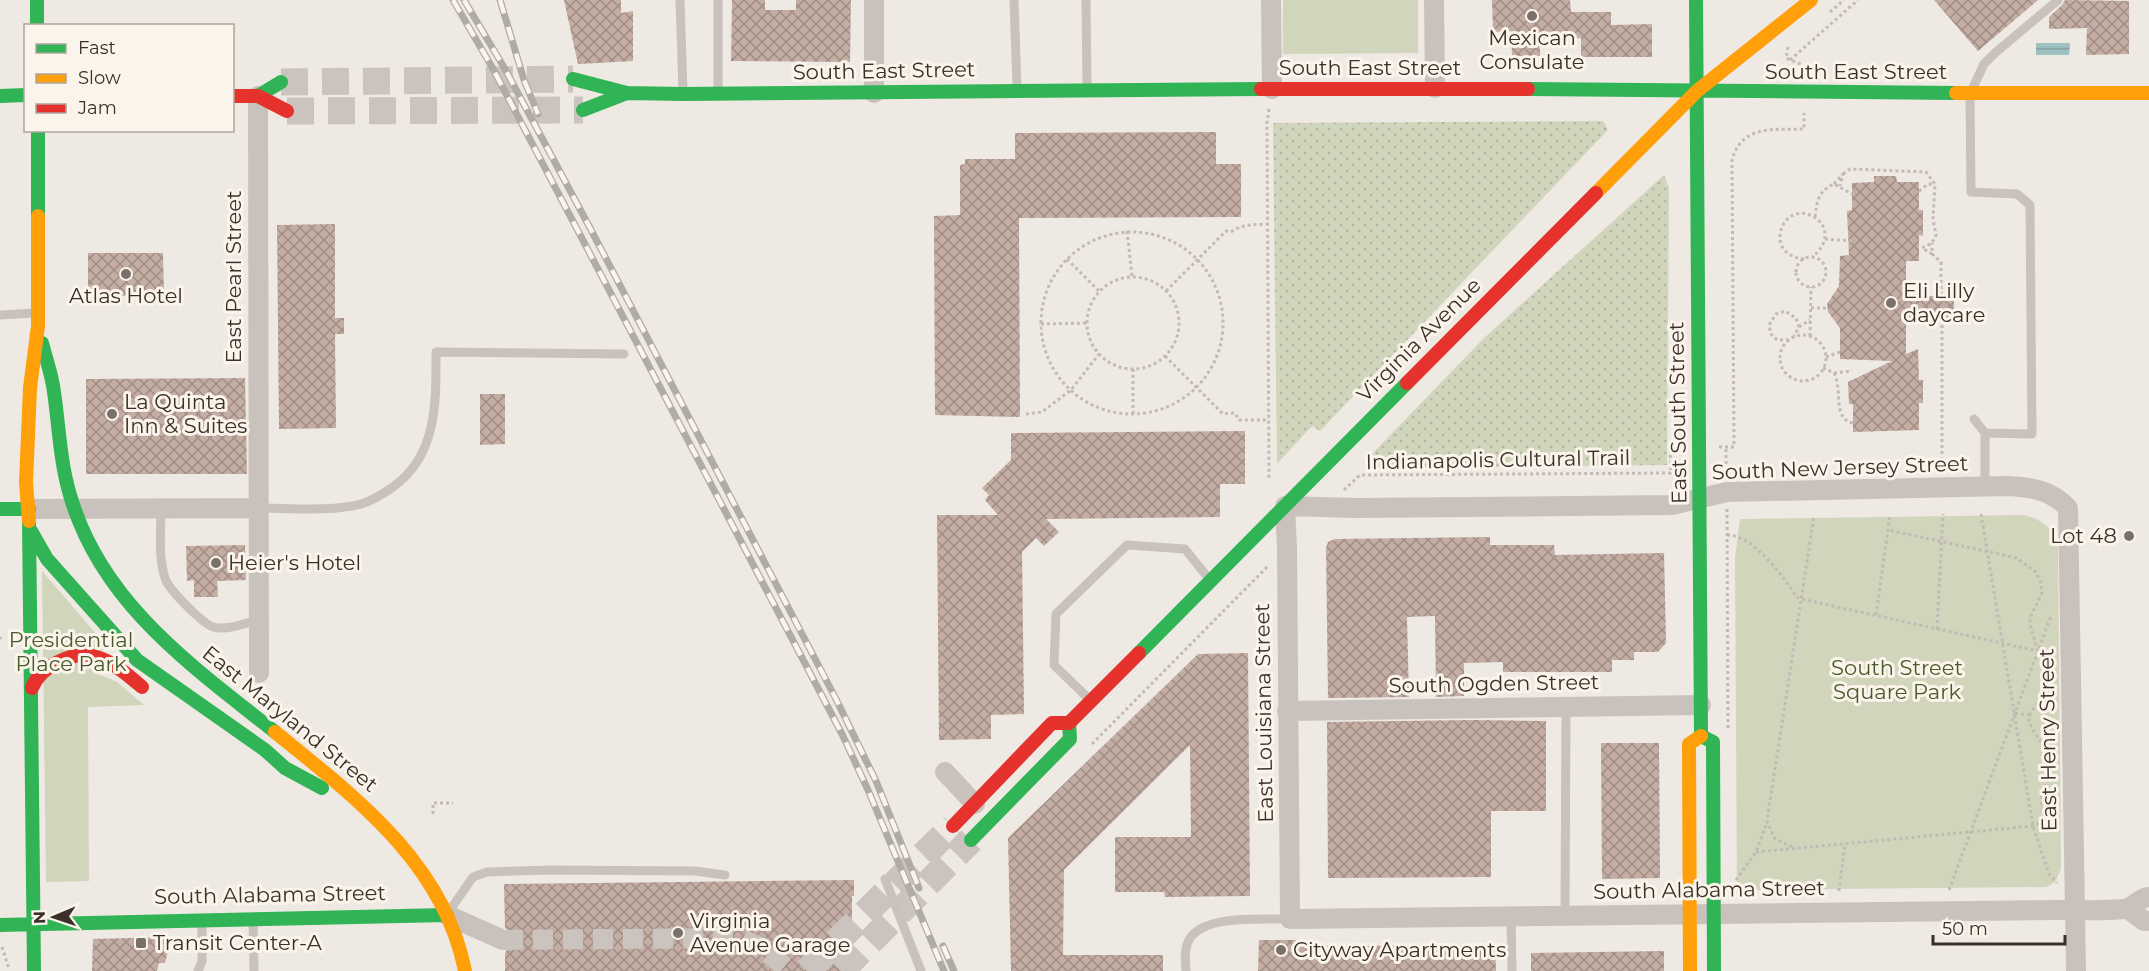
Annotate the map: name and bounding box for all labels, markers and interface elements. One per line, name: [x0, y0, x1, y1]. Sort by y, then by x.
marker: Mexican Consulate: [1525, 9, 1539, 23]
legend: [24, 24, 234, 132]
place label: Mexican Consulate: [1480, 25, 1585, 74]
text: Fast: [78, 37, 116, 59]
street label: South East Street: [1279, 55, 1461, 80]
street label: South East Street: [793, 56, 975, 85]
street label: South East Street: [1765, 59, 1947, 84]
text: Slow: [78, 67, 121, 89]
text: Jam: [77, 97, 117, 119]
street label: East Pearl Street: [221, 190, 246, 364]
marker: Atlas Hotel: [119, 267, 133, 281]
street label: Virginia Avenue: [1351, 272, 1486, 407]
place label: Eli Lilly daycare: [1903, 278, 1985, 327]
place label: Atlas Hotel: [69, 283, 183, 308]
marker: Eli Lilly daycare: [1884, 296, 1898, 310]
street label: East South Street: [1663, 322, 1692, 504]
place label: La Quinta Inn & Suites: [124, 389, 247, 438]
marker: La Quinta Inn & Suites: [105, 407, 119, 421]
street label: Indianapolis Cultural Trail: [1365, 445, 1631, 474]
street label: South New Jersey Street: [1711, 451, 1969, 484]
place label: Lot 48: [2050, 523, 2117, 548]
marker: Lot 48: [2122, 529, 2136, 543]
place label: Heier's Hotel: [228, 550, 361, 575]
marker: Heier's Hotel: [209, 556, 223, 570]
street label: East Louisiana Street: [1249, 603, 1278, 823]
park label: Presidential Place Park: [9, 627, 133, 676]
street label: East Maryland Street: [198, 640, 383, 797]
street label: East Henry Street: [2033, 648, 2062, 832]
park label: South Street Square Park: [1831, 655, 1963, 704]
street label: South Ogden Street: [1389, 669, 1599, 698]
street label: South Alabama Street: [1593, 875, 1825, 904]
street label: South Alabama Street: [154, 880, 386, 909]
north arrow: [24, 887, 84, 947]
place label: Virginia Avenue Garage: [690, 908, 850, 957]
scale bar: [1933, 908, 2065, 946]
text: N: [30, 911, 49, 924]
text: 50 m: [1942, 918, 1988, 940]
marker: Virginia Avenue Garage: [671, 926, 685, 940]
place label: Transit Center-A: [153, 930, 323, 955]
marker: Transit Center-A: [134, 936, 148, 950]
place label: Cityway Apartments: [1293, 937, 1506, 962]
marker: Cityway Apartments: [1274, 943, 1288, 957]

